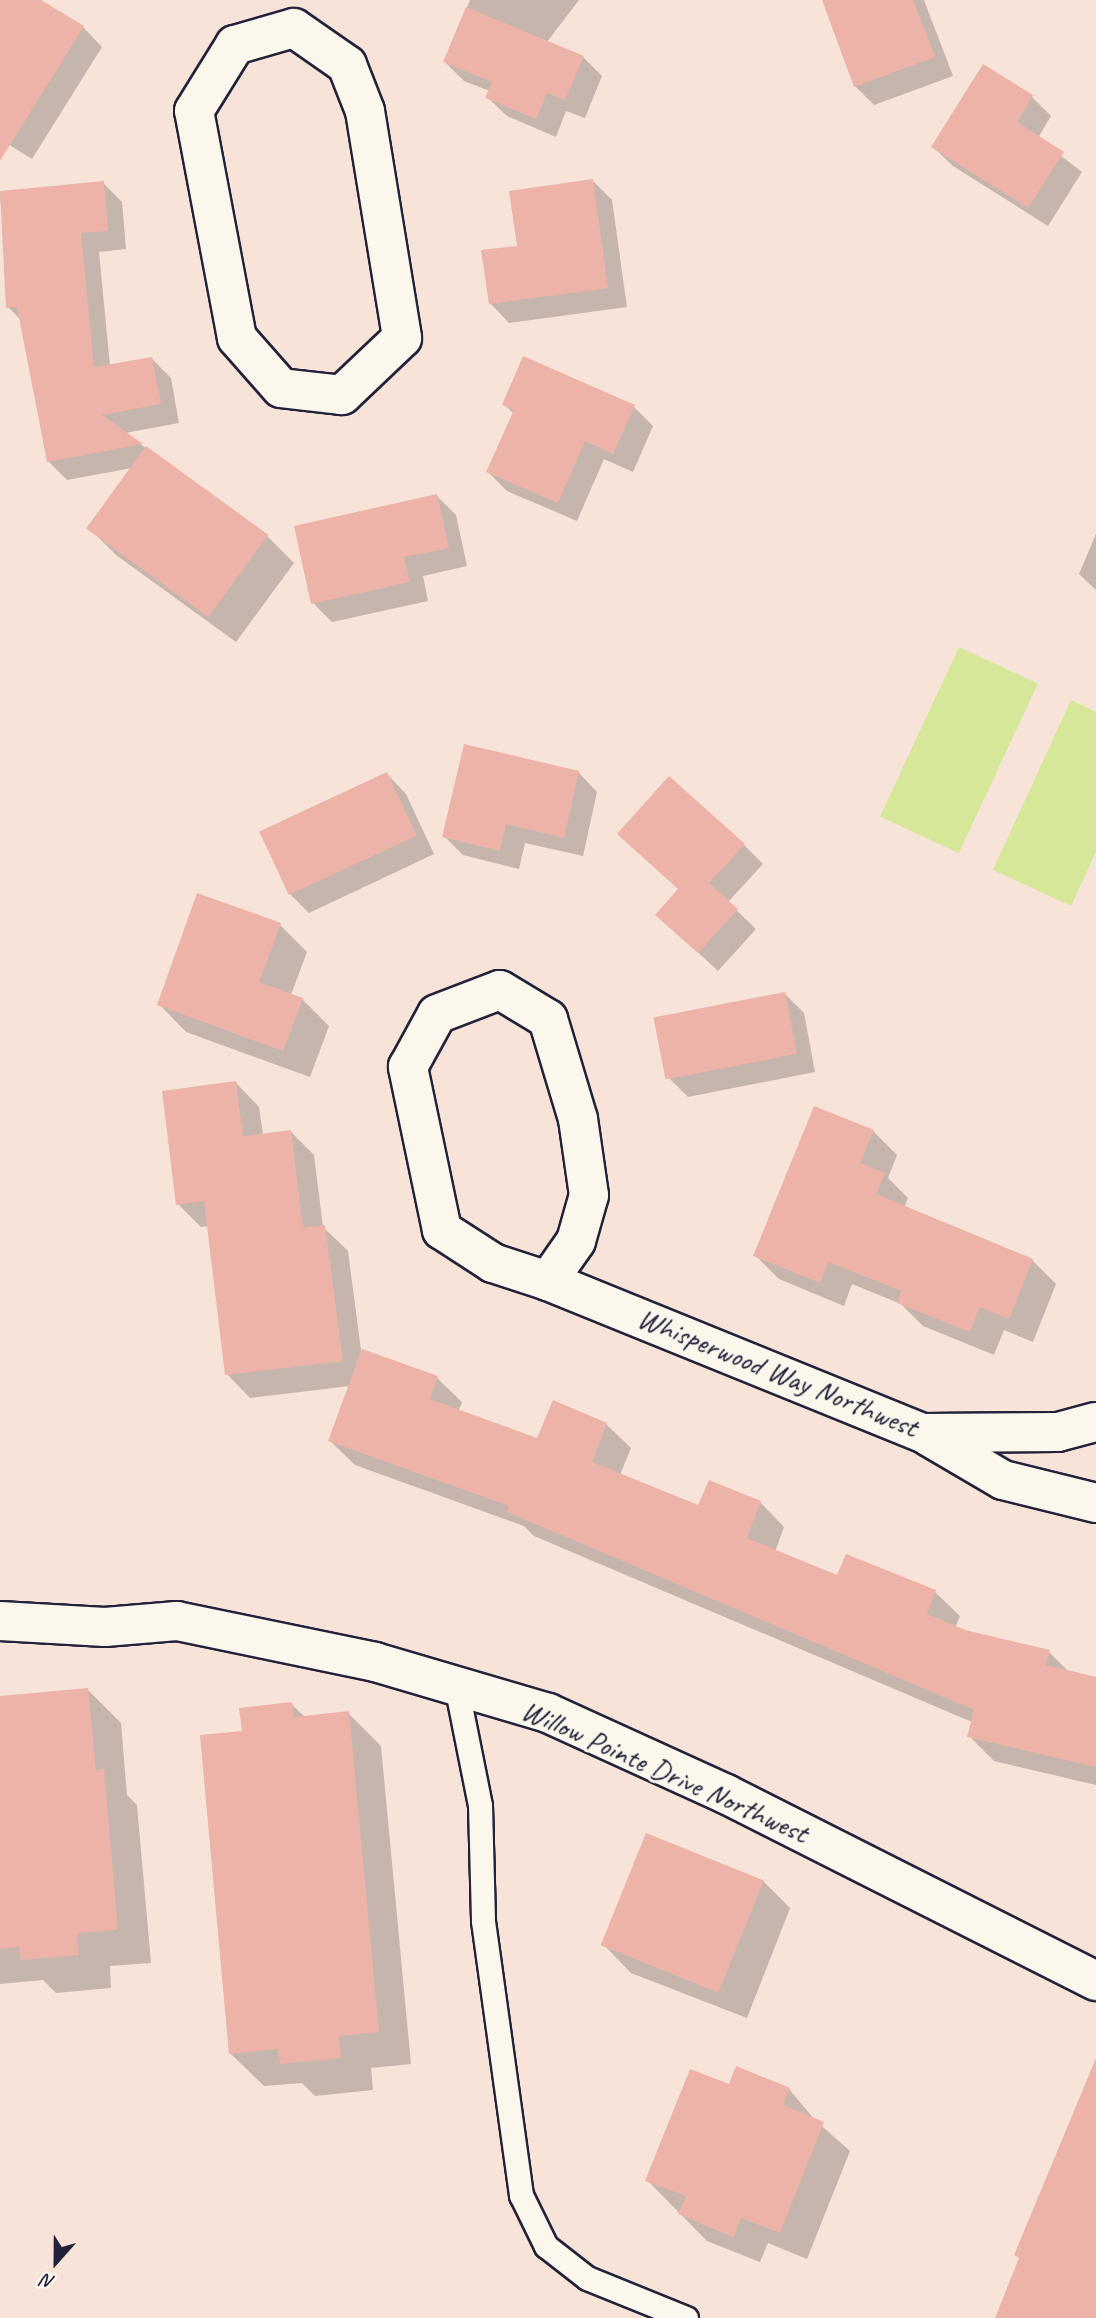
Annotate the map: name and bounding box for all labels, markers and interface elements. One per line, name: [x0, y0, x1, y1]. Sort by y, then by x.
street label: Whisperwood Way Northwest: [632, 1299, 924, 1445]
street label: Willow Pointe Drive Northwest: [516, 1691, 814, 1851]
north arrow: [21, 2227, 91, 2297]
text: N: [39, 2268, 58, 2295]

